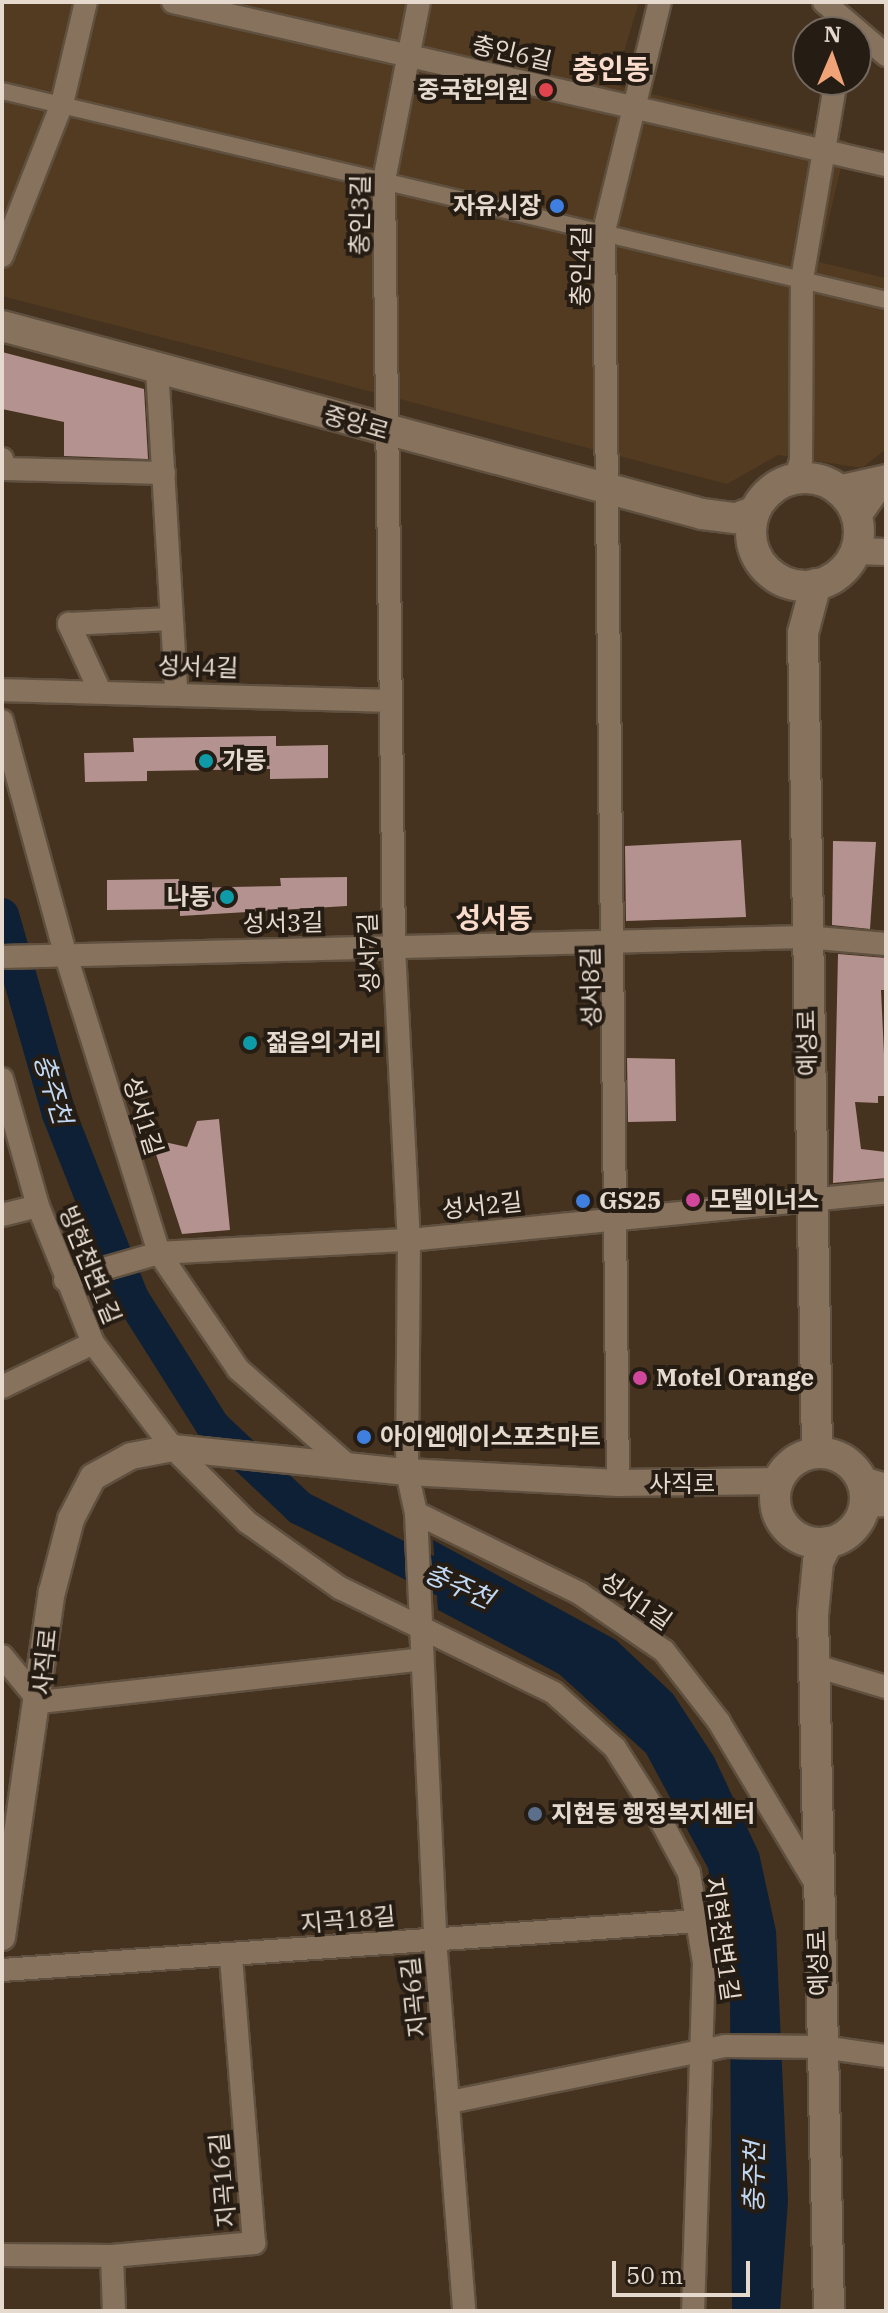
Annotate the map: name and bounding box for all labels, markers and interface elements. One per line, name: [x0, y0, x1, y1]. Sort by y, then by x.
north arrow: [792, 16, 872, 96]
text: N: [824, 19, 842, 48]
street label: 충인6길: [469, 30, 555, 76]
district label: 충인동: [572, 52, 650, 86]
place label: 중국한의원: [418, 76, 528, 104]
marker: 중국한의원: [535, 79, 557, 101]
street label: 충인3길: [345, 174, 375, 256]
place label: 자유시장: [453, 192, 541, 220]
marker: 자유시장: [548, 197, 566, 215]
street label: 충인4길: [566, 225, 596, 307]
street label: 중앙로: [320, 400, 392, 446]
street label: 성서4길: [157, 651, 239, 683]
place label: 가동: [222, 747, 266, 775]
marker: 가동: [197, 752, 215, 770]
place label: 나동: [167, 883, 211, 911]
marker: 나동: [218, 888, 236, 906]
district label: 성서동: [455, 901, 533, 935]
street label: 성서3길: [242, 908, 324, 938]
street label: 성서7길: [353, 912, 385, 994]
street label: 성서8길: [576, 946, 606, 1028]
street label: 예성로: [792, 1010, 822, 1076]
place label: 젊음의 거리: [266, 1029, 382, 1057]
marker: 젊음의 거리: [241, 1034, 259, 1052]
water label: 충주천: [28, 1050, 78, 1128]
street label: 성서1길: [117, 1073, 169, 1159]
place label: 모텔이너스: [709, 1186, 819, 1214]
street label: 성서2길: [440, 1187, 524, 1225]
place label: GS25: [599, 1187, 661, 1215]
marker: 모텔이너스: [684, 1191, 702, 1209]
marker: GS25: [574, 1192, 592, 1210]
street label: 빙현천변1길: [53, 1202, 127, 1328]
place label: Motel Orange: [656, 1364, 814, 1392]
marker: Motel Orange: [631, 1369, 649, 1387]
place label: 아이엔에이스포츠마트: [380, 1423, 601, 1451]
marker: 아이엔에이스포츠마트: [355, 1428, 373, 1446]
street label: 사직로: [649, 1470, 715, 1498]
water label: 충주천: [420, 1557, 498, 1615]
street label: 성서1길: [595, 1566, 677, 1636]
street label: 사직로: [27, 1628, 63, 1696]
place label: 지현동 행정복지센터: [551, 1800, 755, 1828]
marker: 지현동 행정복지센터: [526, 1805, 544, 1823]
street label: 지현천변1길: [699, 1875, 745, 2003]
street label: 지곡18길: [299, 1902, 397, 1938]
street label: 예성로: [802, 1929, 834, 1997]
street label: 지곡6길: [395, 1955, 433, 2039]
street label: 지곡16길: [205, 2131, 241, 2229]
water label: 충주천: [738, 2141, 770, 2213]
scale bar: [616, 2245, 754, 2295]
text: 50 m: [626, 2259, 683, 2291]

